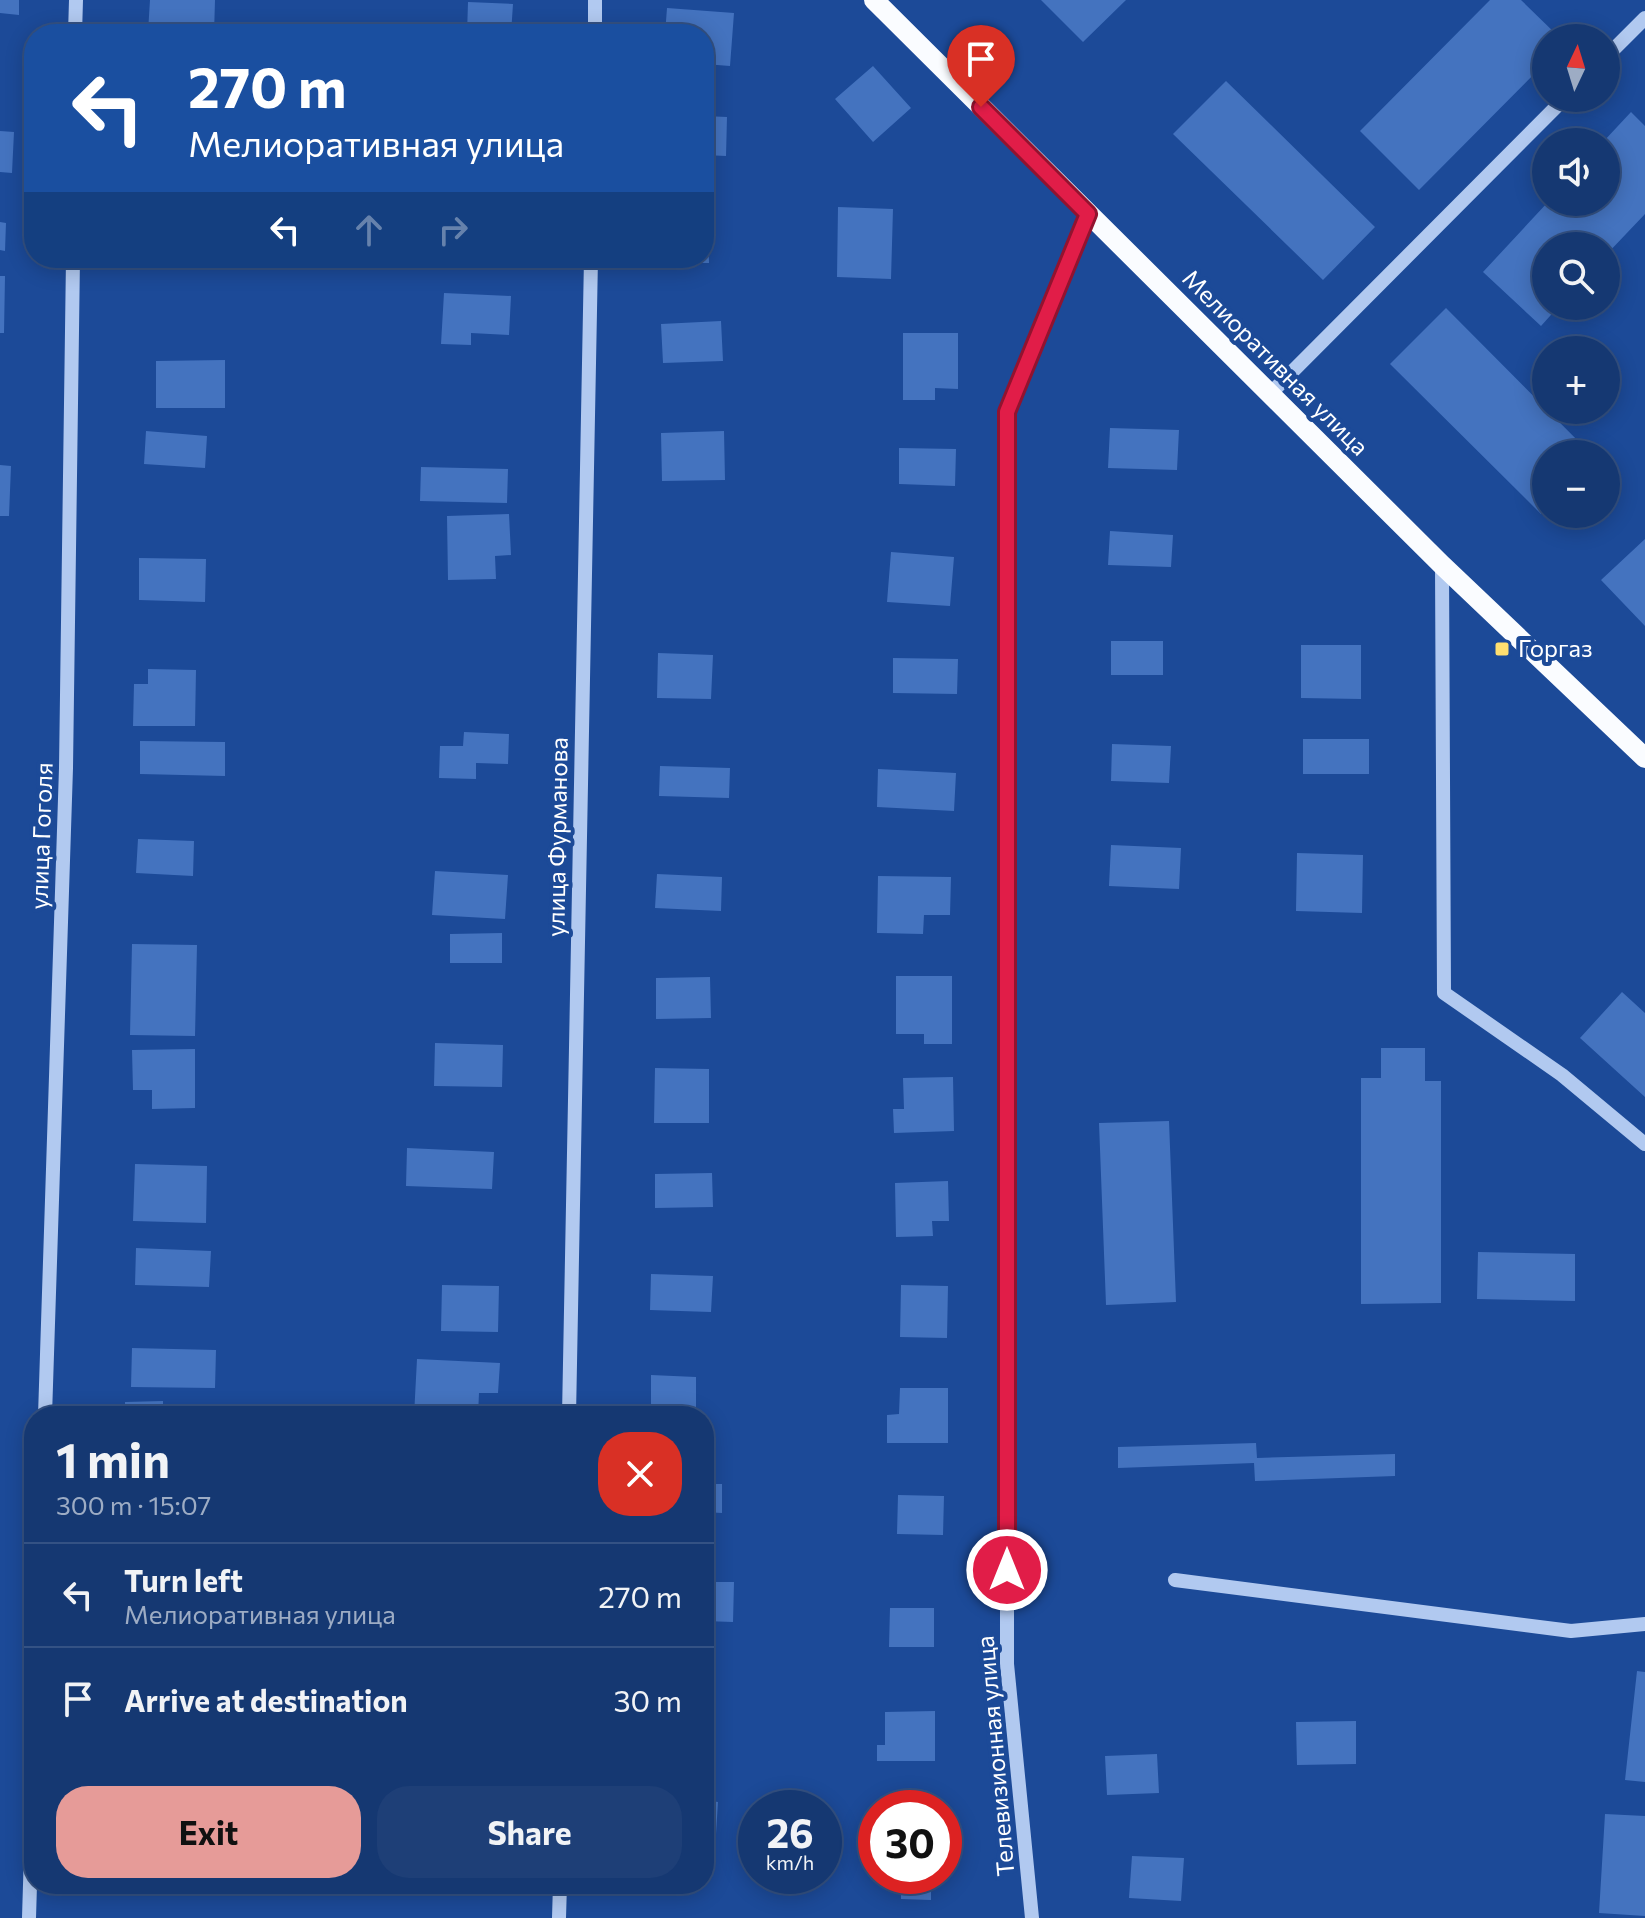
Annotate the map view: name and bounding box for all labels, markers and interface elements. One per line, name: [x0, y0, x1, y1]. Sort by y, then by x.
north arrow: [1532, 24, 1620, 112]
map controls: [1532, 24, 1620, 528]
pin: [947, 25, 1015, 107]
icon: arrive: [959, 37, 1003, 81]
text: 270 m: [188, 51, 347, 120]
icon: left: [56, 56, 160, 160]
text: Мелиоративная улица: [188, 120, 564, 164]
button: sound: [1532, 128, 1620, 216]
icon: left: [263, 208, 307, 252]
icon: ahead: [347, 208, 391, 252]
icon: right: [431, 208, 475, 252]
button: search: [1532, 232, 1620, 320]
street label: Мелиоративная улица: [1177, 263, 1375, 461]
button: +: [1532, 336, 1620, 424]
button: −: [1532, 440, 1620, 528]
place label: Горгаз: [1518, 633, 1593, 662]
marker: Горгаз: [1493, 640, 1511, 658]
street label: улица Фурманова: [540, 737, 573, 937]
street label: улица Гоголя: [23, 762, 58, 910]
text: 1 min: [56, 1429, 170, 1488]
button: close: [598, 1432, 682, 1516]
text: 300 m · 15:07: [56, 1489, 211, 1520]
position arrow: [965, 1528, 1049, 1612]
text: Turn left: [124, 1561, 243, 1598]
icon: left: [56, 1573, 100, 1617]
text: 270 m: [598, 1577, 682, 1614]
text: Мелиоративная улица: [124, 1598, 396, 1629]
street label: Телевизионная улица: [970, 1635, 1019, 1878]
icon: arrive: [56, 1677, 100, 1721]
text: Arrive at destination: [124, 1681, 408, 1718]
text: 30 m: [613, 1681, 682, 1718]
button: Exit: [56, 1786, 361, 1878]
button: Share: [377, 1786, 682, 1878]
speed limit sign: 30: [858, 1790, 962, 1894]
text: 26: [766, 1807, 814, 1856]
text: km/h: [766, 1850, 814, 1874]

